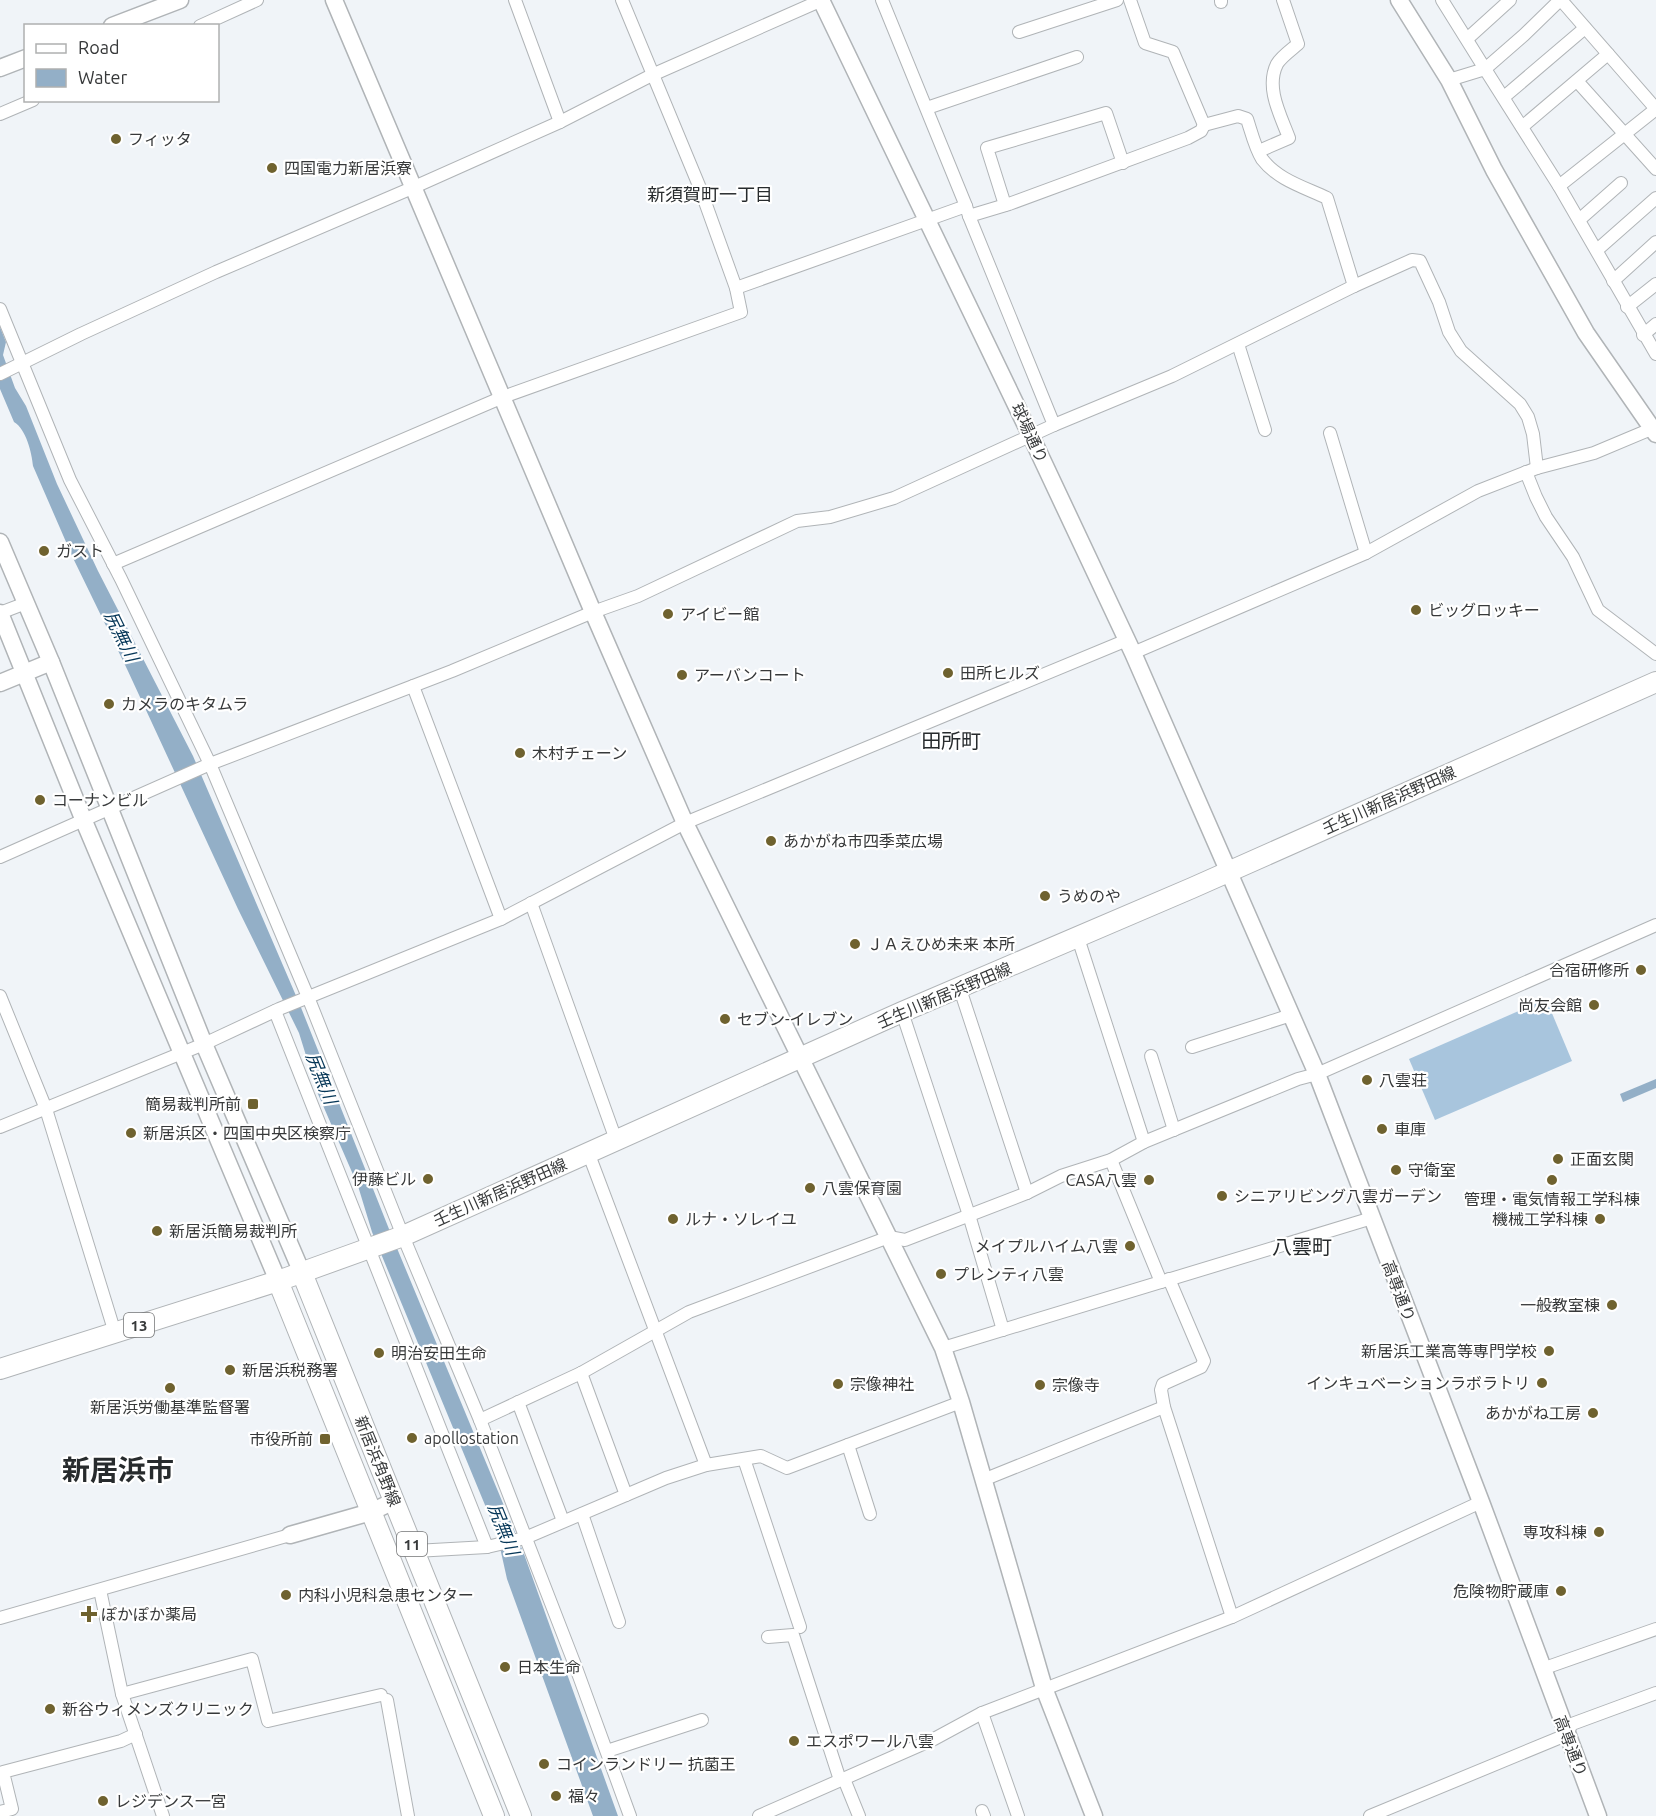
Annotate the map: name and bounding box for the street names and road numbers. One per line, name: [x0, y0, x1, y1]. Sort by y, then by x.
street label: 球場通り: [1008, 400, 1052, 466]
street label: 壬生川新居浜野田線: [1320, 762, 1458, 838]
street label: 壬生川新居浜野田線: [874, 959, 1014, 1031]
street label: 壬生川新居浜野田線: [431, 1154, 569, 1230]
street label: 高専通り: [1379, 1258, 1419, 1324]
road number: 13: [124, 1313, 154, 1337]
street label: 新居浜角野線: [352, 1413, 404, 1509]
road number: 11: [397, 1532, 427, 1556]
street label: 高専通り: [1551, 1713, 1591, 1779]

